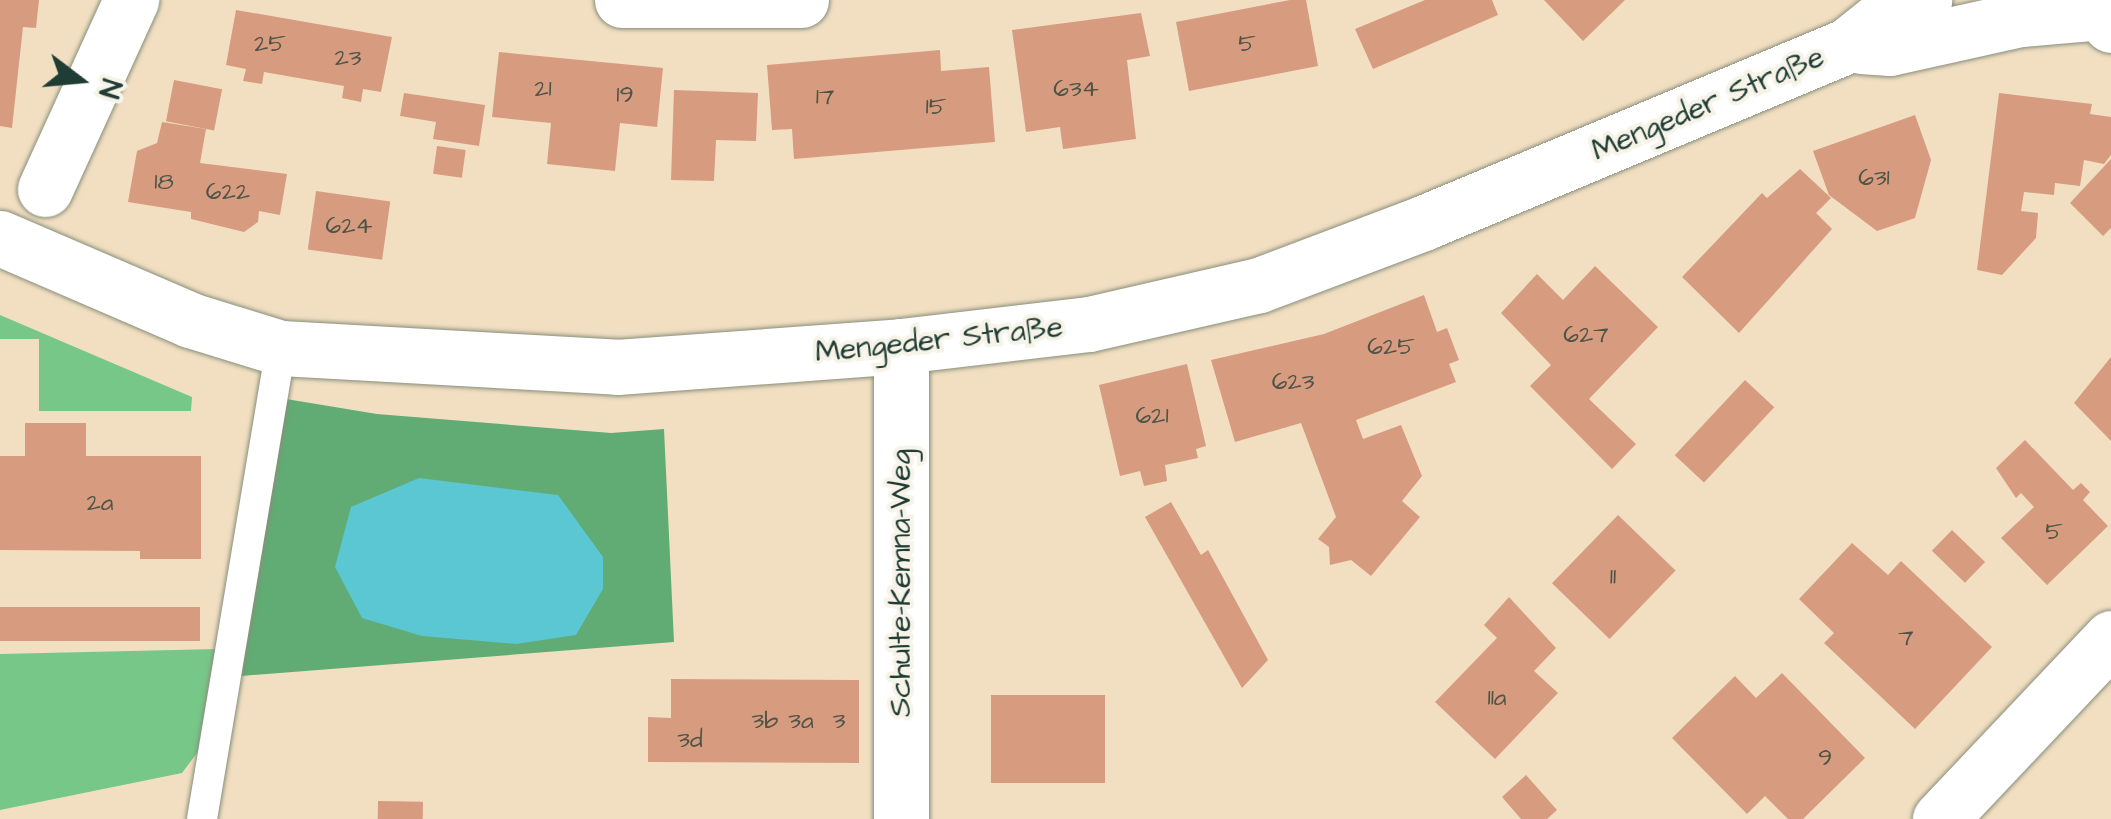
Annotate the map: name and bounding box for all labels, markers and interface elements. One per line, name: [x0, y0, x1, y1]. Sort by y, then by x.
house number: 25: [254, 29, 286, 59]
house number: 5: [1238, 29, 1256, 59]
north arrow: [30, 30, 130, 130]
street label: Mengeder Straße: [1587, 39, 1829, 169]
house number: 23: [334, 43, 362, 73]
house number: 21: [534, 74, 552, 104]
house number: 634: [1053, 74, 1099, 104]
text: N: [88, 75, 130, 102]
house number: 19: [616, 80, 634, 110]
house number: 17: [816, 82, 834, 112]
house number: 15: [926, 92, 946, 122]
house number: 631: [1858, 163, 1890, 193]
house number: 18: [154, 167, 174, 197]
house number: 622: [206, 177, 250, 207]
house number: 624: [326, 211, 372, 241]
street label: Mengeder Straße: [813, 309, 1065, 371]
house number: 627: [1563, 320, 1609, 350]
house number: 625: [1367, 332, 1415, 362]
house number: 623: [1272, 367, 1314, 397]
house number: 621: [1135, 401, 1169, 431]
street label: Schulte-Kemna-Weg: [883, 449, 919, 717]
house number: 2a: [86, 488, 114, 518]
house number: 5: [2045, 517, 2063, 547]
house number: 11: [1610, 562, 1616, 592]
house number: 7: [1898, 623, 1914, 653]
house number: 11a: [1487, 683, 1507, 713]
house number: 3b: [752, 706, 778, 736]
house number: 3a: [788, 706, 814, 736]
house number: 3: [833, 706, 845, 736]
house number: 3d: [677, 725, 703, 755]
house number: 9: [1818, 743, 1832, 773]

